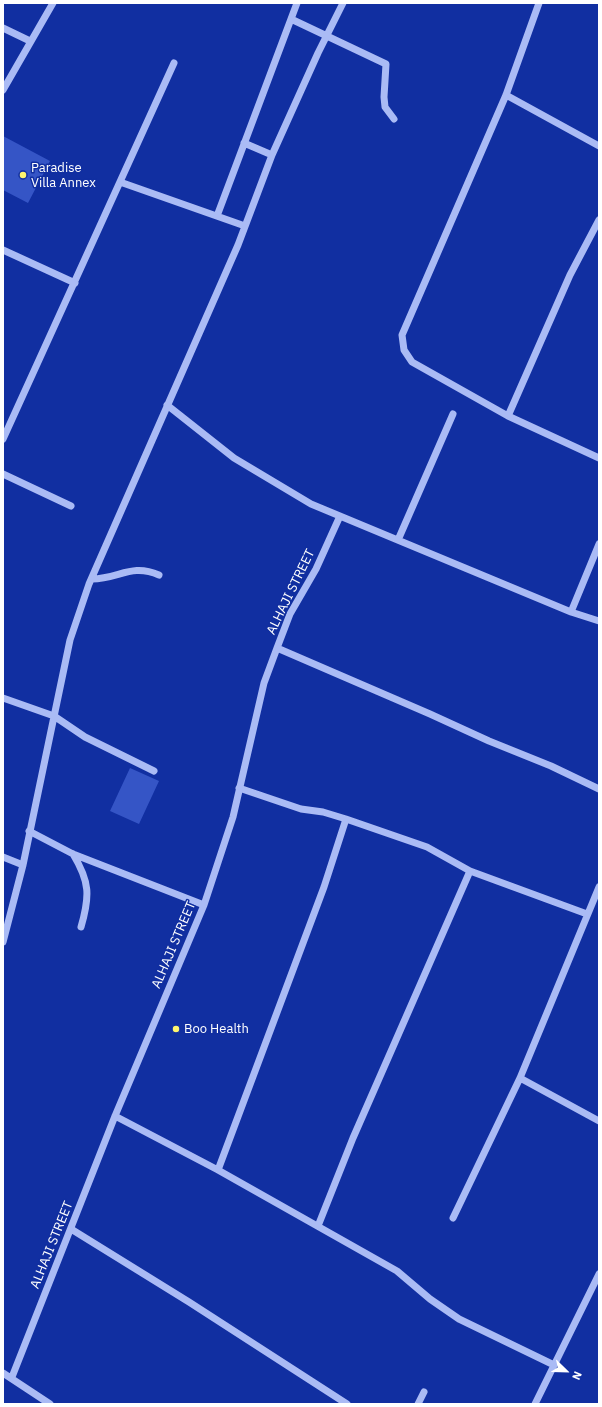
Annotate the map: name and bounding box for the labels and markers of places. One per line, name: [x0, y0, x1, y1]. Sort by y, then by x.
place label: Paradise Villa Annex: [31, 160, 96, 191]
marker: Paradise Villa Annex: [18, 170, 28, 180]
place label: Boo Health: [184, 1021, 249, 1037]
marker: Boo Health: [171, 1024, 181, 1034]

